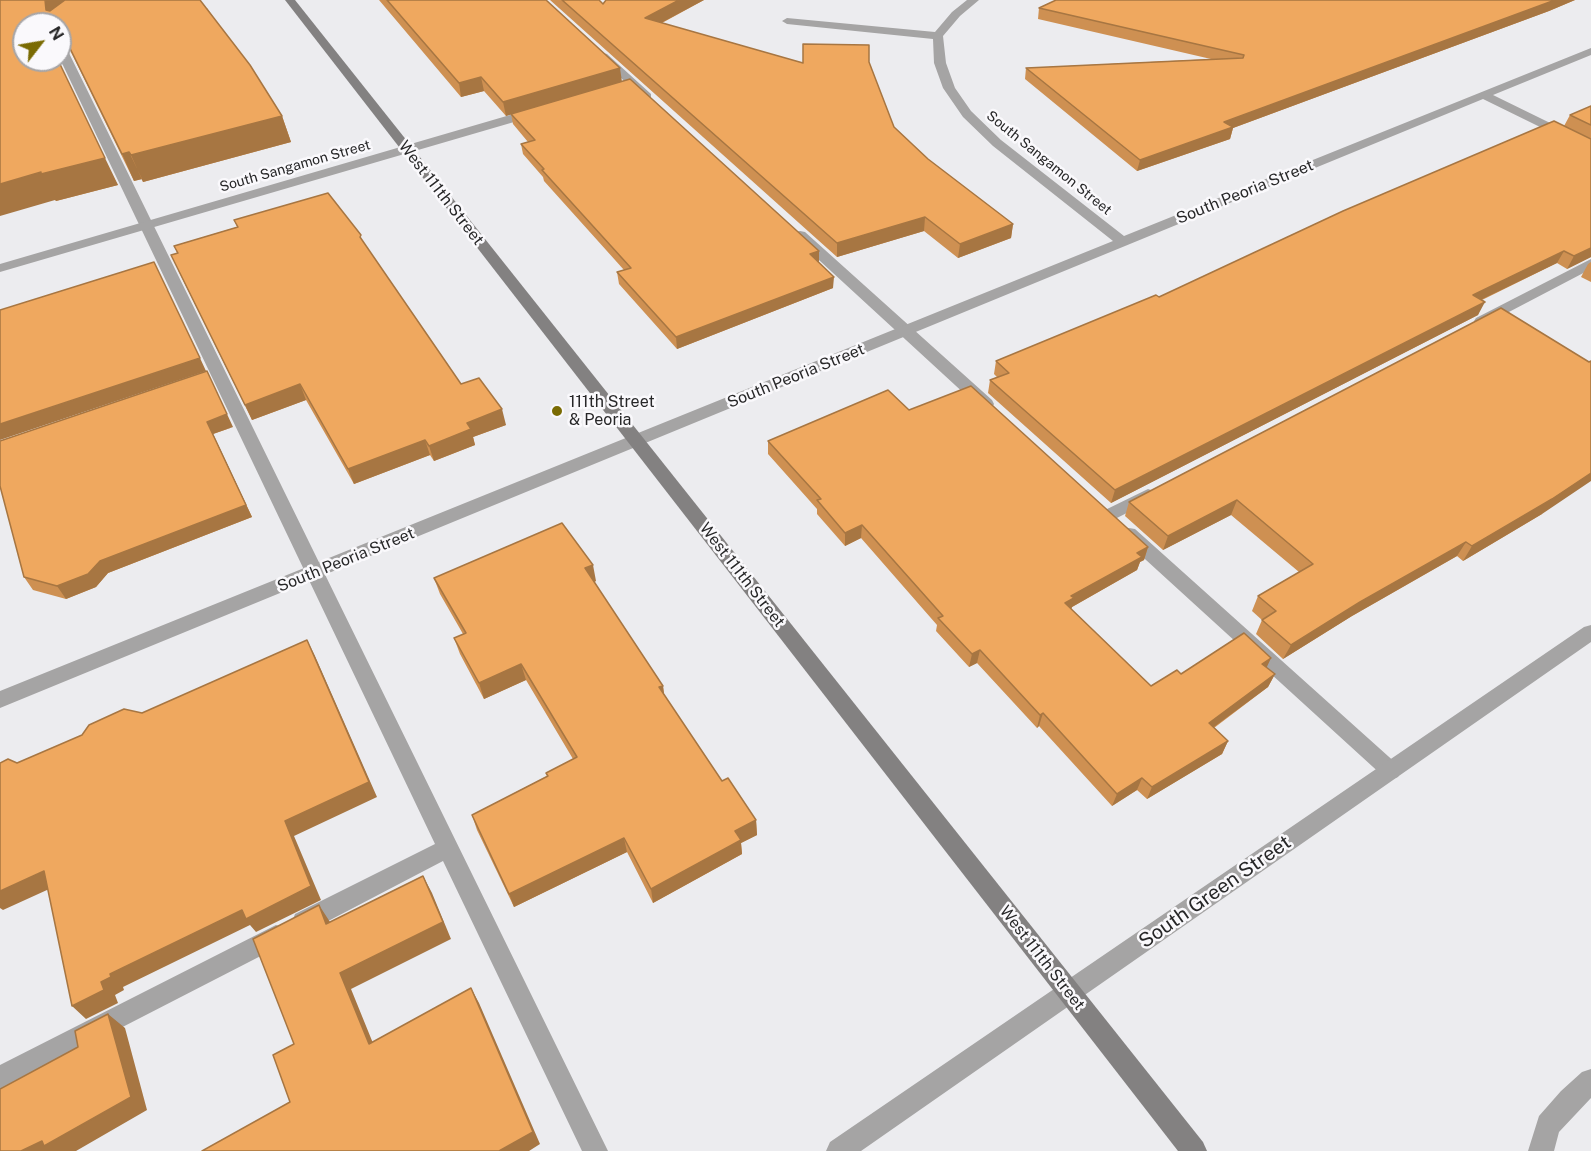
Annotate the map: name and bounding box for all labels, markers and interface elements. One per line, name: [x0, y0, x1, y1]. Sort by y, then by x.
north arrow: [12, 12, 72, 72]
text: N: [45, 23, 68, 44]
street label: South Sangamon Street: [983, 107, 1115, 219]
street label: South Sangamon Street: [218, 136, 372, 196]
street label: West 111th Street: [394, 137, 488, 249]
street label: South Peoria Street: [1174, 156, 1316, 228]
street label: South Peoria Street: [725, 340, 867, 412]
place label: 111th Street & Peoria: [569, 392, 655, 430]
marker: 111th Street & Peoria: [550, 404, 564, 418]
street label: West 111th Street: [695, 519, 789, 631]
street label: South Peoria Street: [275, 524, 417, 596]
street label: South Green Street: [1134, 830, 1296, 954]
street label: West 111th Street: [995, 902, 1089, 1014]

